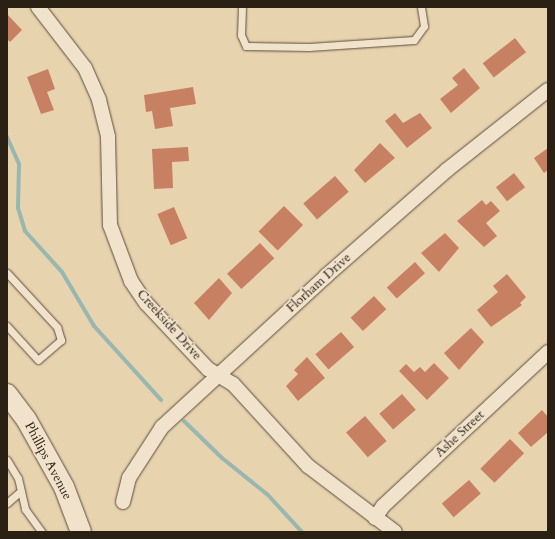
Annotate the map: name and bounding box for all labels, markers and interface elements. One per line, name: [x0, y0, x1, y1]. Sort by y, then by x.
street label: Florham Drive: [284, 250, 354, 316]
street label: Creekside Drive: [133, 287, 205, 363]
street label: Ashe Street: [432, 407, 488, 461]
street label: Phillips Avenue: [21, 420, 75, 502]

